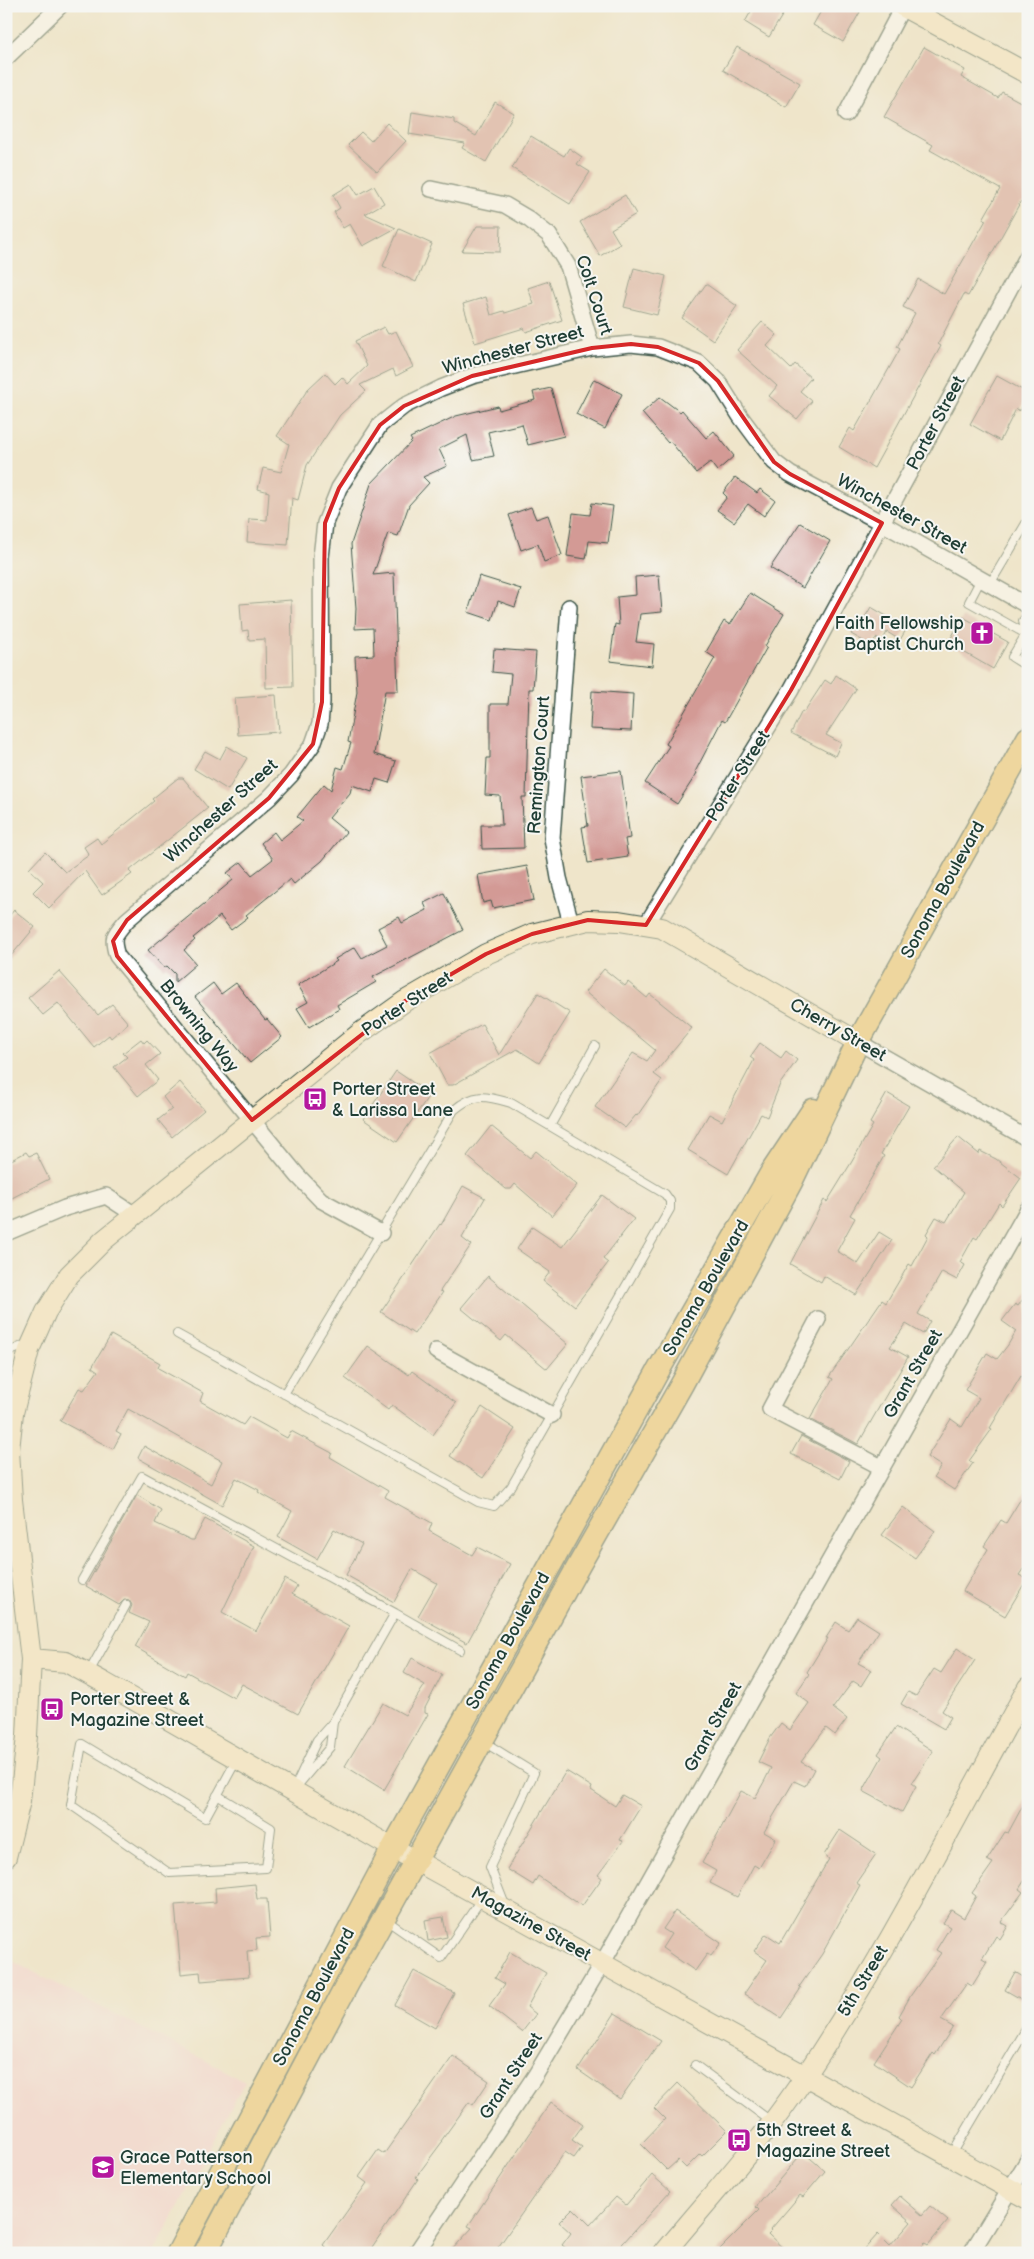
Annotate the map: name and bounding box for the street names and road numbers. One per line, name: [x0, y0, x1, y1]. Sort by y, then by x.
street label: Colt Court: [571, 253, 617, 338]
street label: Winchester Street: [440, 321, 586, 379]
street label: Porter Street: [902, 372, 970, 474]
street label: Winchester Street: [833, 470, 971, 559]
street label: Remington Court: [524, 695, 554, 835]
street label: Porter Street: [702, 726, 775, 825]
street label: Winchester Street: [160, 754, 282, 867]
street label: Sonoma Boulevard: [897, 818, 989, 962]
street label: Porter Street: [358, 967, 457, 1041]
street label: Browning Way: [155, 975, 243, 1077]
street label: Cherry Street: [786, 994, 891, 1066]
street label: Sonoma Boulevard: [659, 1216, 753, 1360]
street label: Grant Street: [879, 1325, 947, 1422]
street label: Sonoma Boulevard: [462, 1569, 554, 1713]
street label: Grant Street: [680, 1678, 747, 1776]
street label: Magazine Street: [467, 1882, 595, 1966]
street label: Sonoma Boulevard: [269, 1924, 359, 2070]
street label: 5th Street: [833, 1941, 893, 2021]
street label: Grant Street: [475, 2028, 547, 2123]

